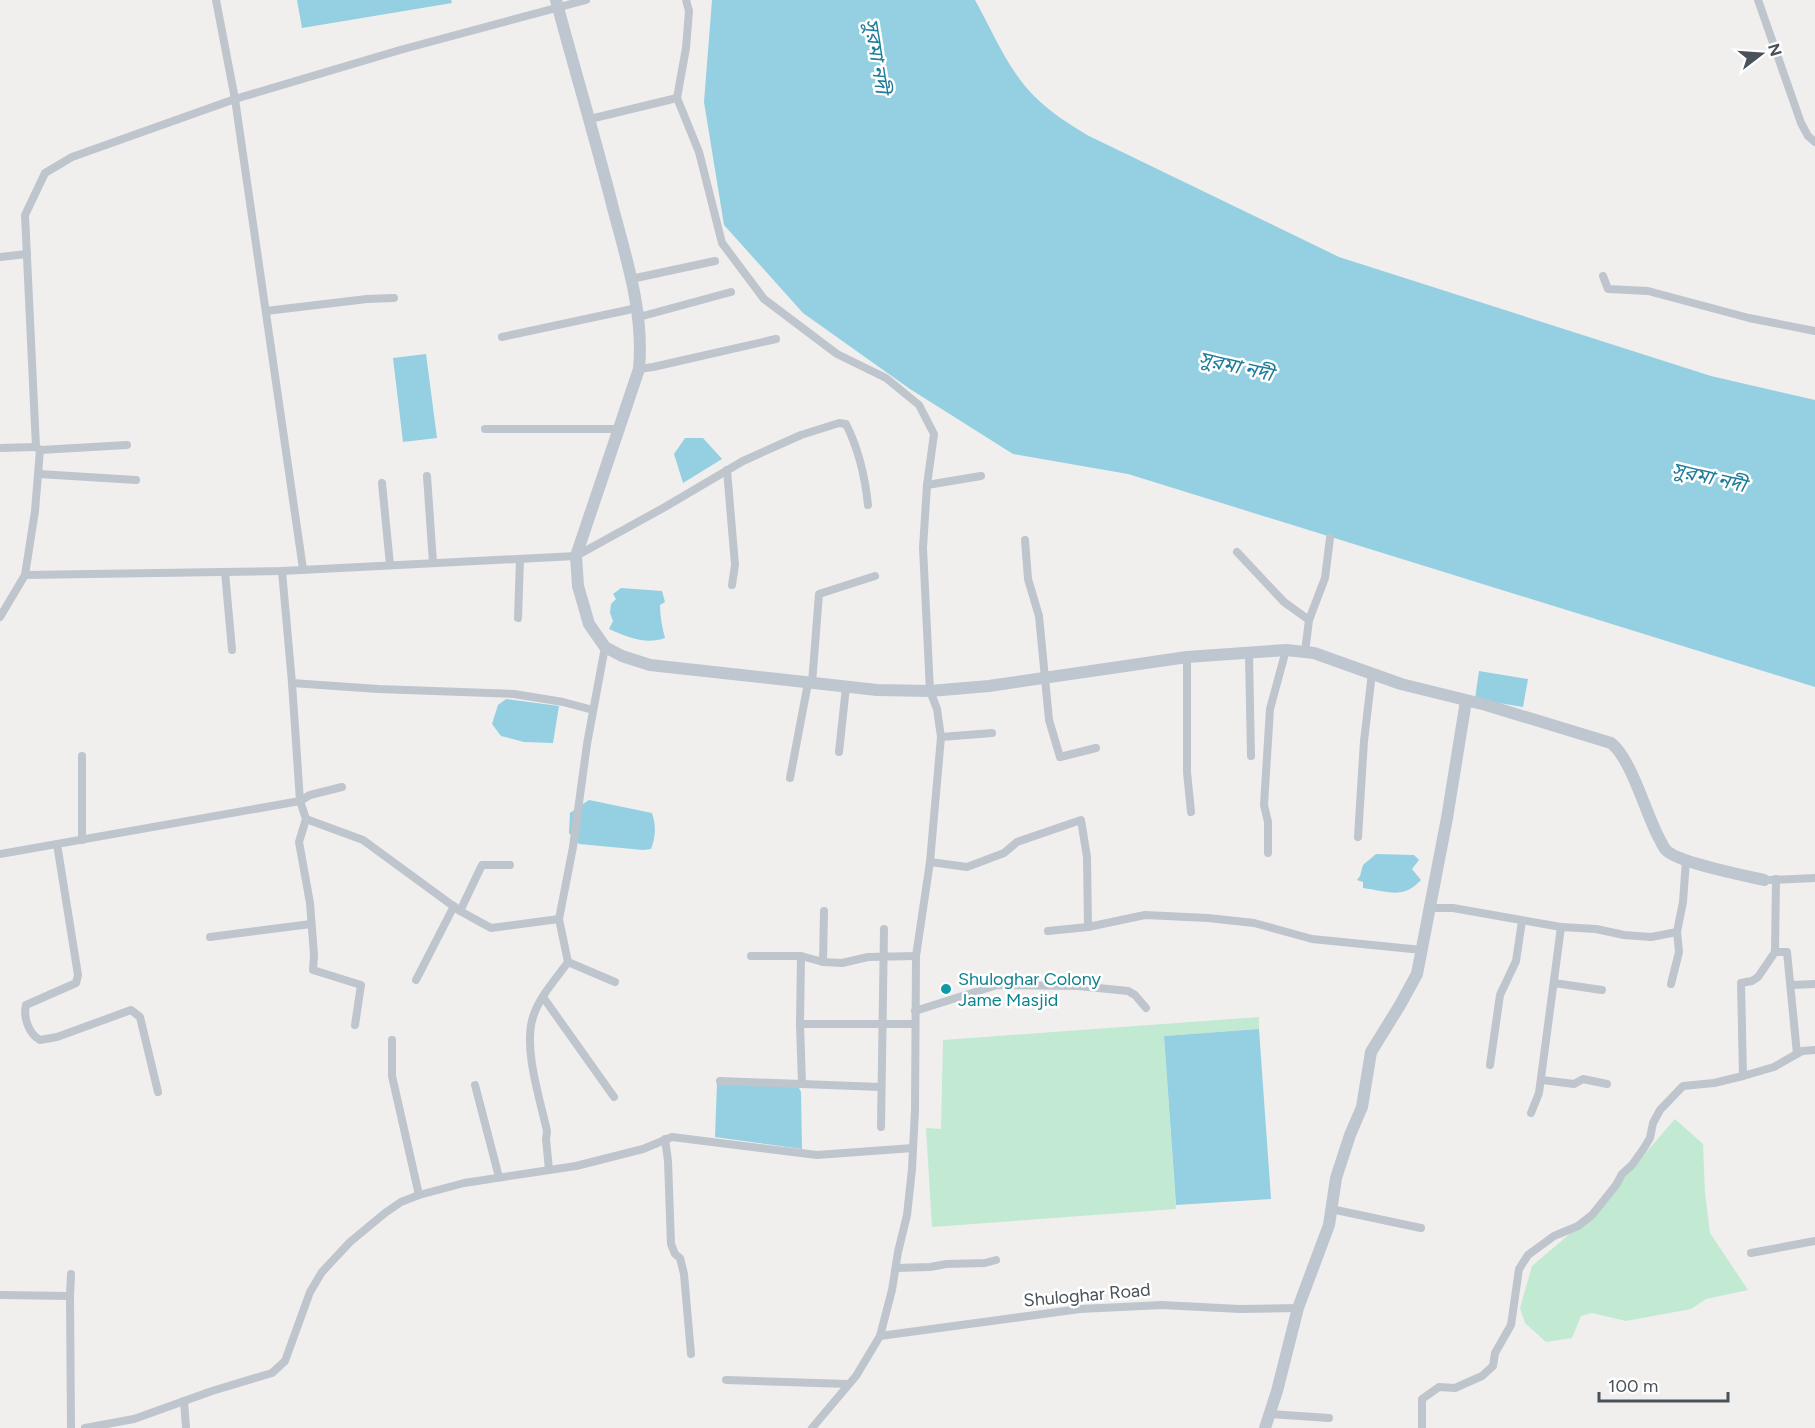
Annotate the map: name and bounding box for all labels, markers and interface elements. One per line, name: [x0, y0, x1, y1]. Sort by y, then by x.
water label: সুরমা নদী: [859, 17, 895, 99]
north arrow: [1731, 24, 1791, 84]
text: N: [1764, 41, 1786, 58]
water label: সুরমা নদী: [1197, 346, 1279, 387]
water label: সুরমা নদী: [1670, 457, 1752, 498]
place label: Shuloghar Colony Jame Masjid: [958, 968, 1102, 1011]
marker: Shuloghar Colony Jame Masjid: [939, 982, 953, 996]
street label: Shuloghar Road: [1023, 1278, 1151, 1312]
scale bar: [1599, 1365, 1728, 1403]
text: 100 m: [1608, 1375, 1658, 1397]

